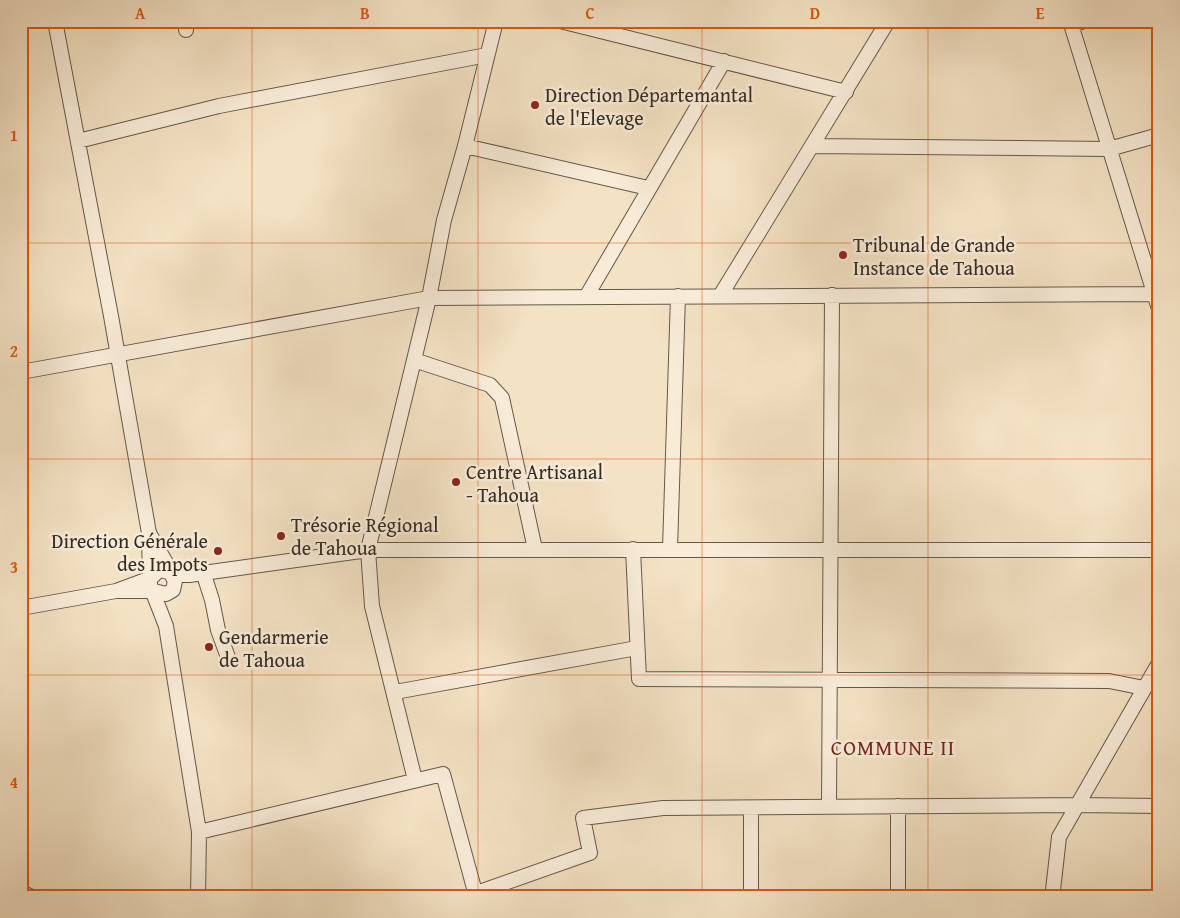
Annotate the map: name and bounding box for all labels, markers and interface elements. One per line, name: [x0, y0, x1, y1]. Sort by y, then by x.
text: A: [135, 1, 146, 25]
text: B: [360, 1, 370, 25]
text: C: [585, 1, 595, 25]
text: D: [810, 1, 820, 25]
text: E: [1036, 1, 1045, 25]
place label: Direction Départemantal de l'Elevage: [545, 80, 753, 132]
marker: Direction Départemantal de l'Elevage: [529, 99, 541, 111]
text: 1: [10, 123, 18, 147]
place label: Tribunal de Grande Instance de Tahoua: [853, 230, 1015, 282]
marker: Tribunal de Grande Instance de Tahoua: [837, 249, 849, 261]
text: 2: [10, 339, 18, 363]
place label: Centre Artisanal - Tahoua: [466, 457, 603, 509]
marker: Centre Artisanal - Tahoua: [450, 476, 462, 488]
place label: Trésorie Régional de Tahoua: [291, 510, 439, 562]
place label: Direction Générale des Impots: [51, 526, 208, 578]
marker: Trésorie Régional de Tahoua: [275, 530, 287, 542]
marker: Direction Générale des Impots: [212, 545, 224, 557]
text: 3: [10, 555, 18, 579]
place label: Gendarmerie de Tahoua: [219, 622, 329, 674]
marker: Gendarmerie de Tahoua: [203, 641, 215, 653]
district label: COMMUNE II: [831, 732, 955, 763]
text: 4: [10, 770, 18, 794]

